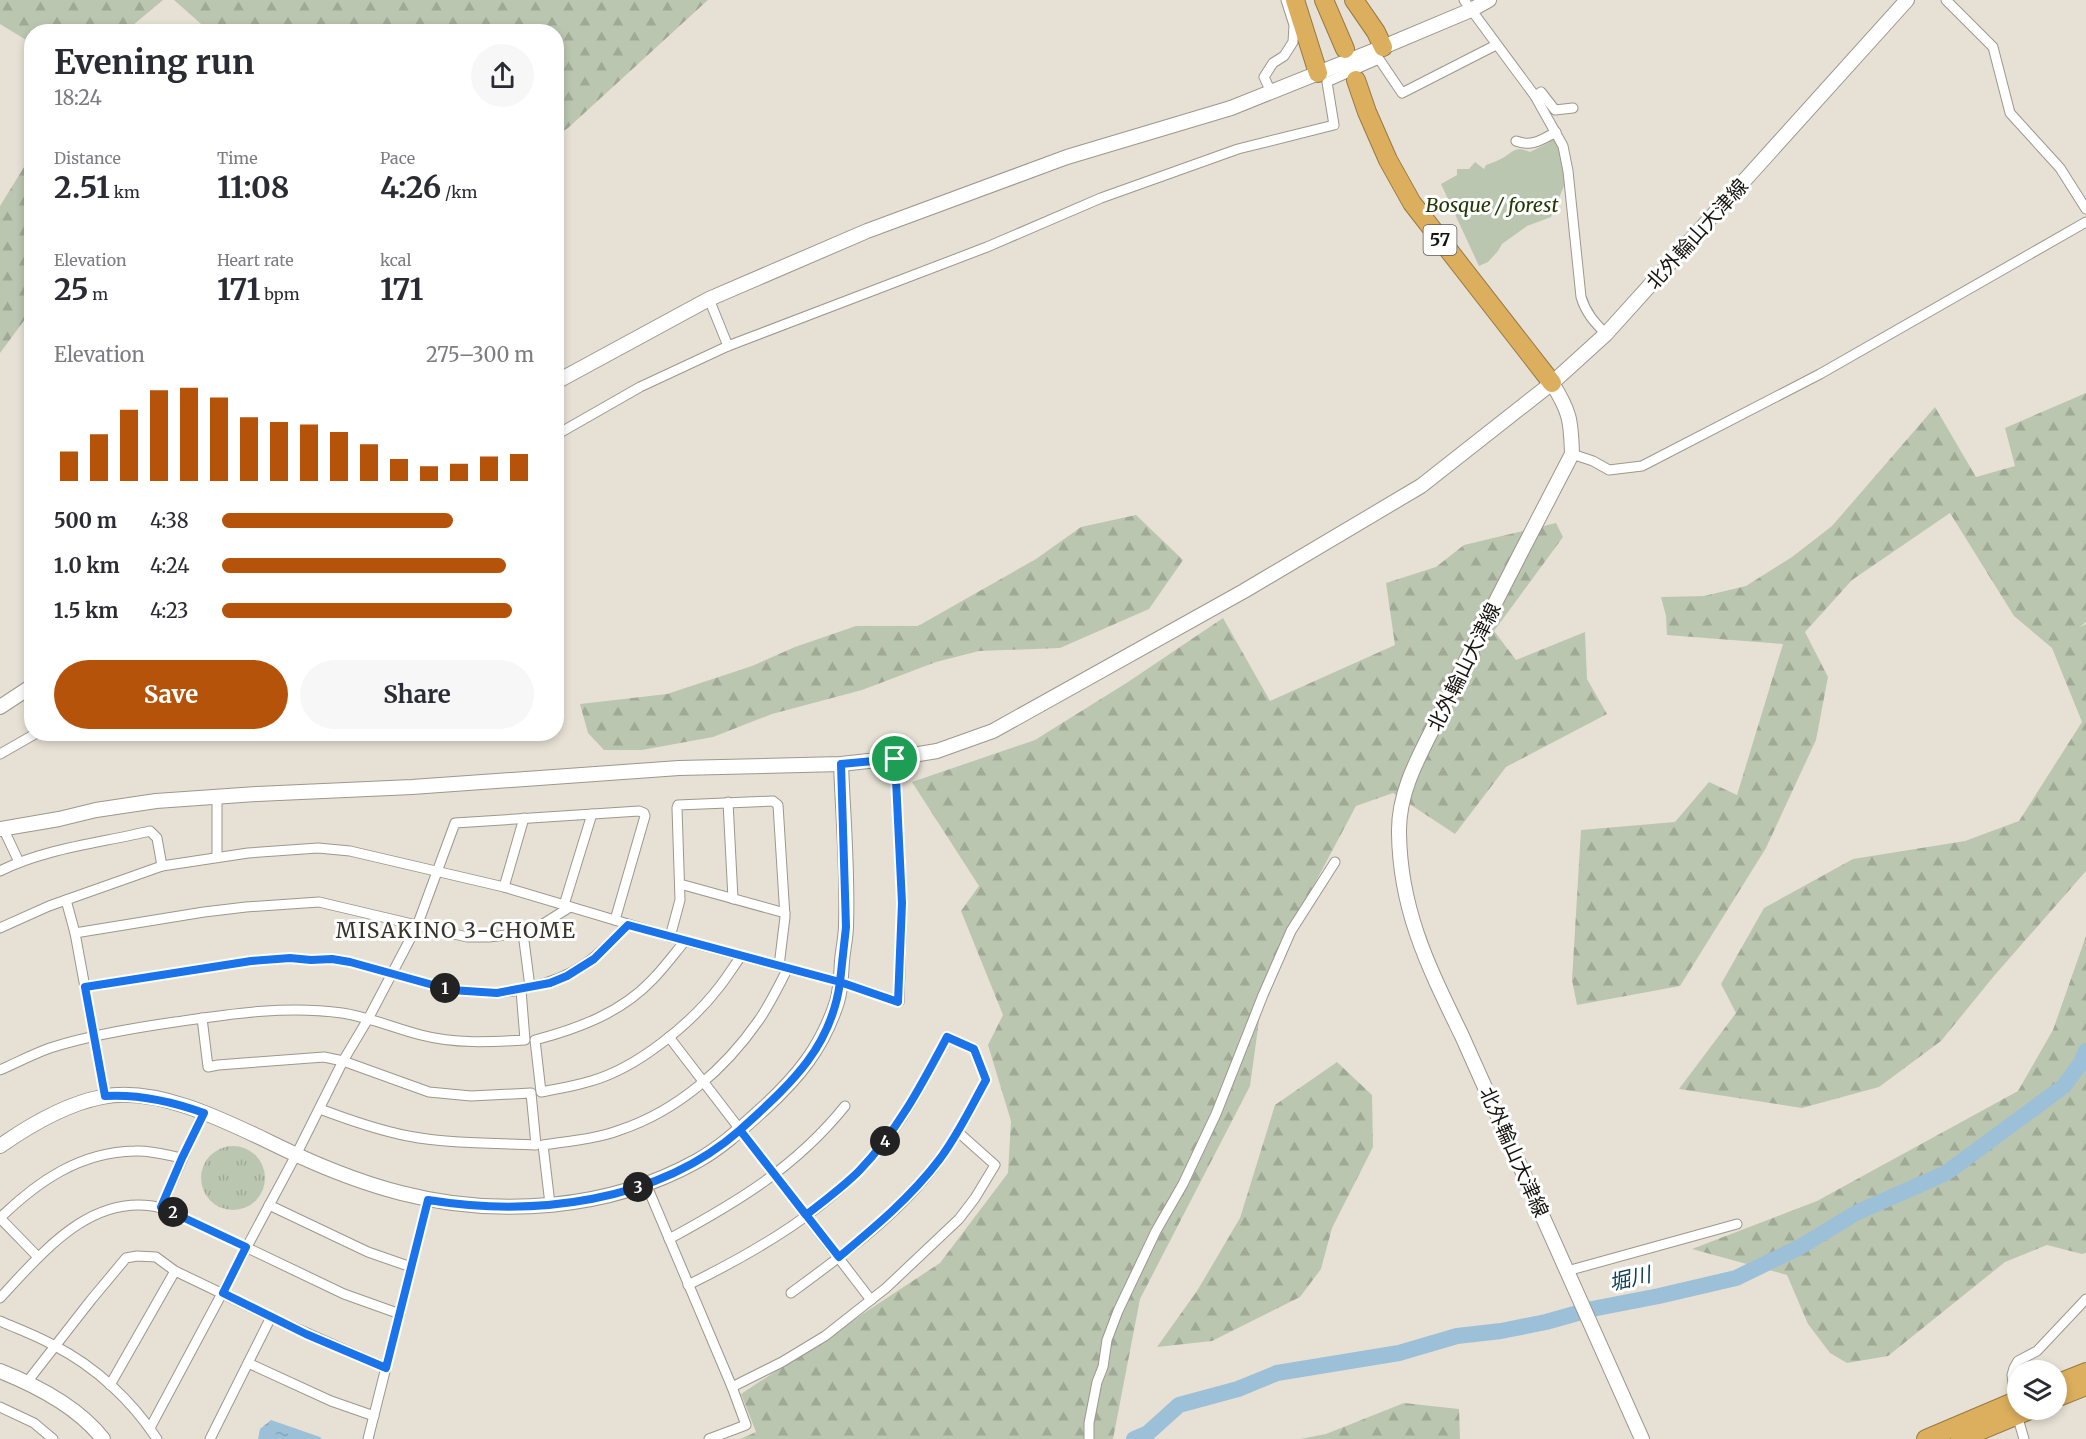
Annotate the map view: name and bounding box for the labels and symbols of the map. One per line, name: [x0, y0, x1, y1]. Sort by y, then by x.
street label: 北外輪山大津線: [1640, 173, 1753, 294]
park label: Bosque / forest: [1426, 192, 1558, 217]
road number: 57: [1424, 225, 1456, 255]
street label: 北外輪山大津線: [1422, 598, 1505, 735]
pin: [869, 733, 920, 784]
district label: MISAKINO 3-CHOME: [336, 917, 576, 944]
pin: 1: [430, 973, 460, 1003]
street label: 北外輪山大津線: [1475, 1083, 1554, 1221]
pin: 4: [870, 1126, 900, 1156]
pin: 3: [623, 1172, 653, 1202]
pin: 2: [158, 1197, 188, 1227]
water label: 堀川: [1606, 1260, 1655, 1296]

